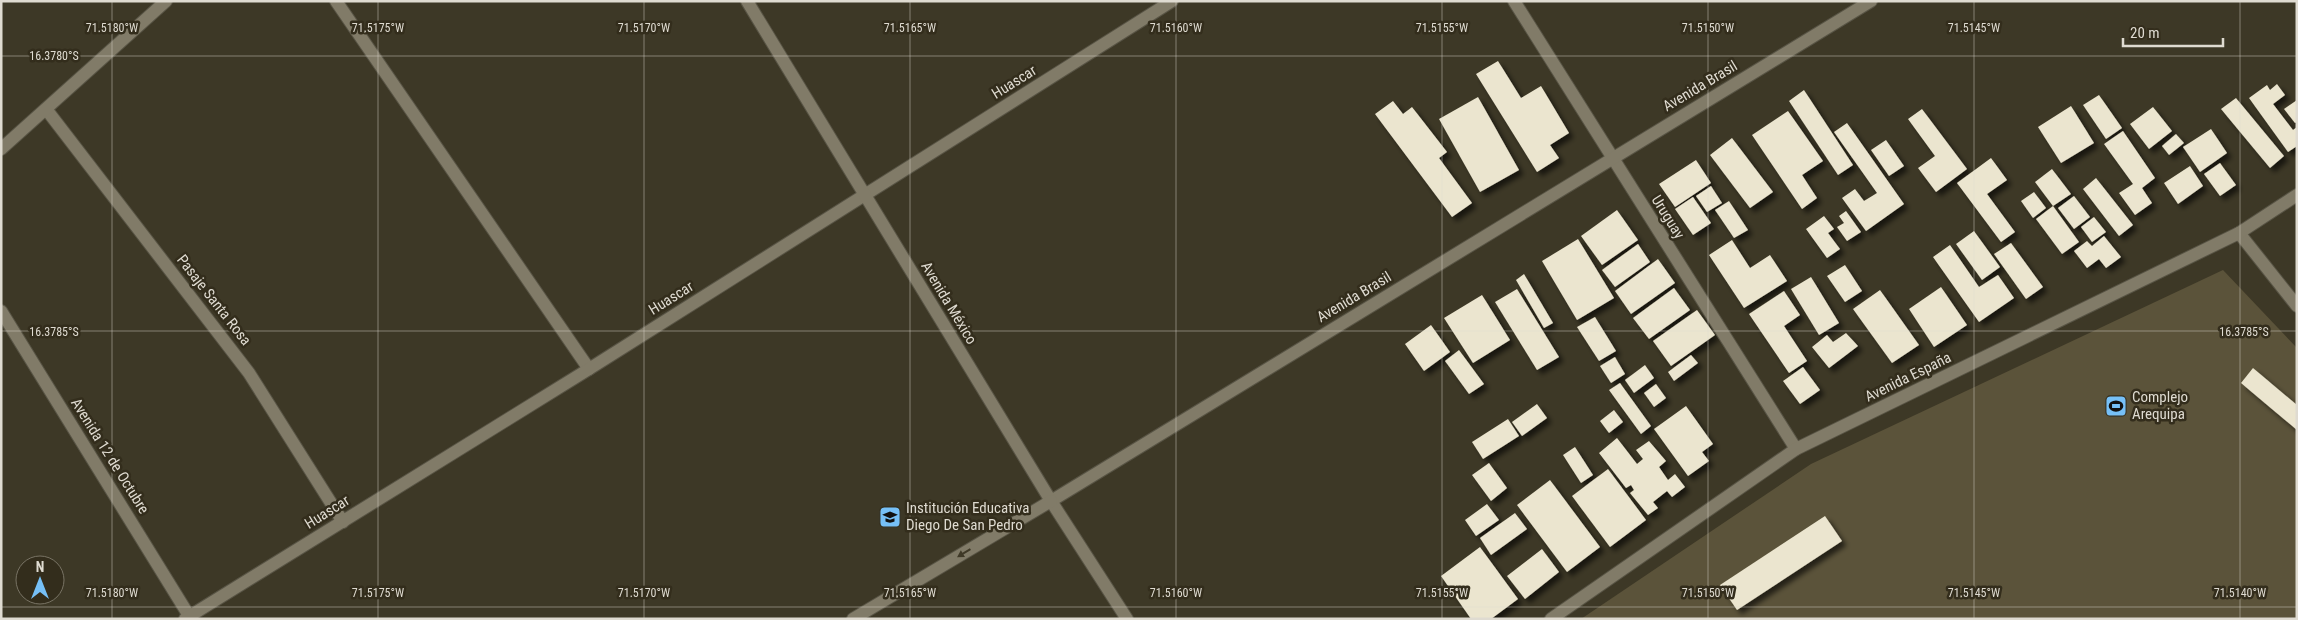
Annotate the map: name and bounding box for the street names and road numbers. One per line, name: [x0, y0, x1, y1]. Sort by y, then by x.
street label: Avenida Brasil: [1659, 57, 1741, 115]
street label: Huascar: [988, 61, 1040, 103]
street label: Uruguay: [1648, 192, 1688, 242]
street label: Pasaje Santa Rosa: [173, 251, 255, 349]
street label: Avenida México: [917, 258, 981, 348]
street label: Avenida Brasil: [1313, 268, 1395, 326]
street label: Huascar: [645, 277, 697, 319]
street label: Avenida España: [1862, 348, 1954, 406]
street label: Avenida 12 de Octubre: [67, 395, 153, 517]
street label: Huascar: [301, 491, 353, 533]

